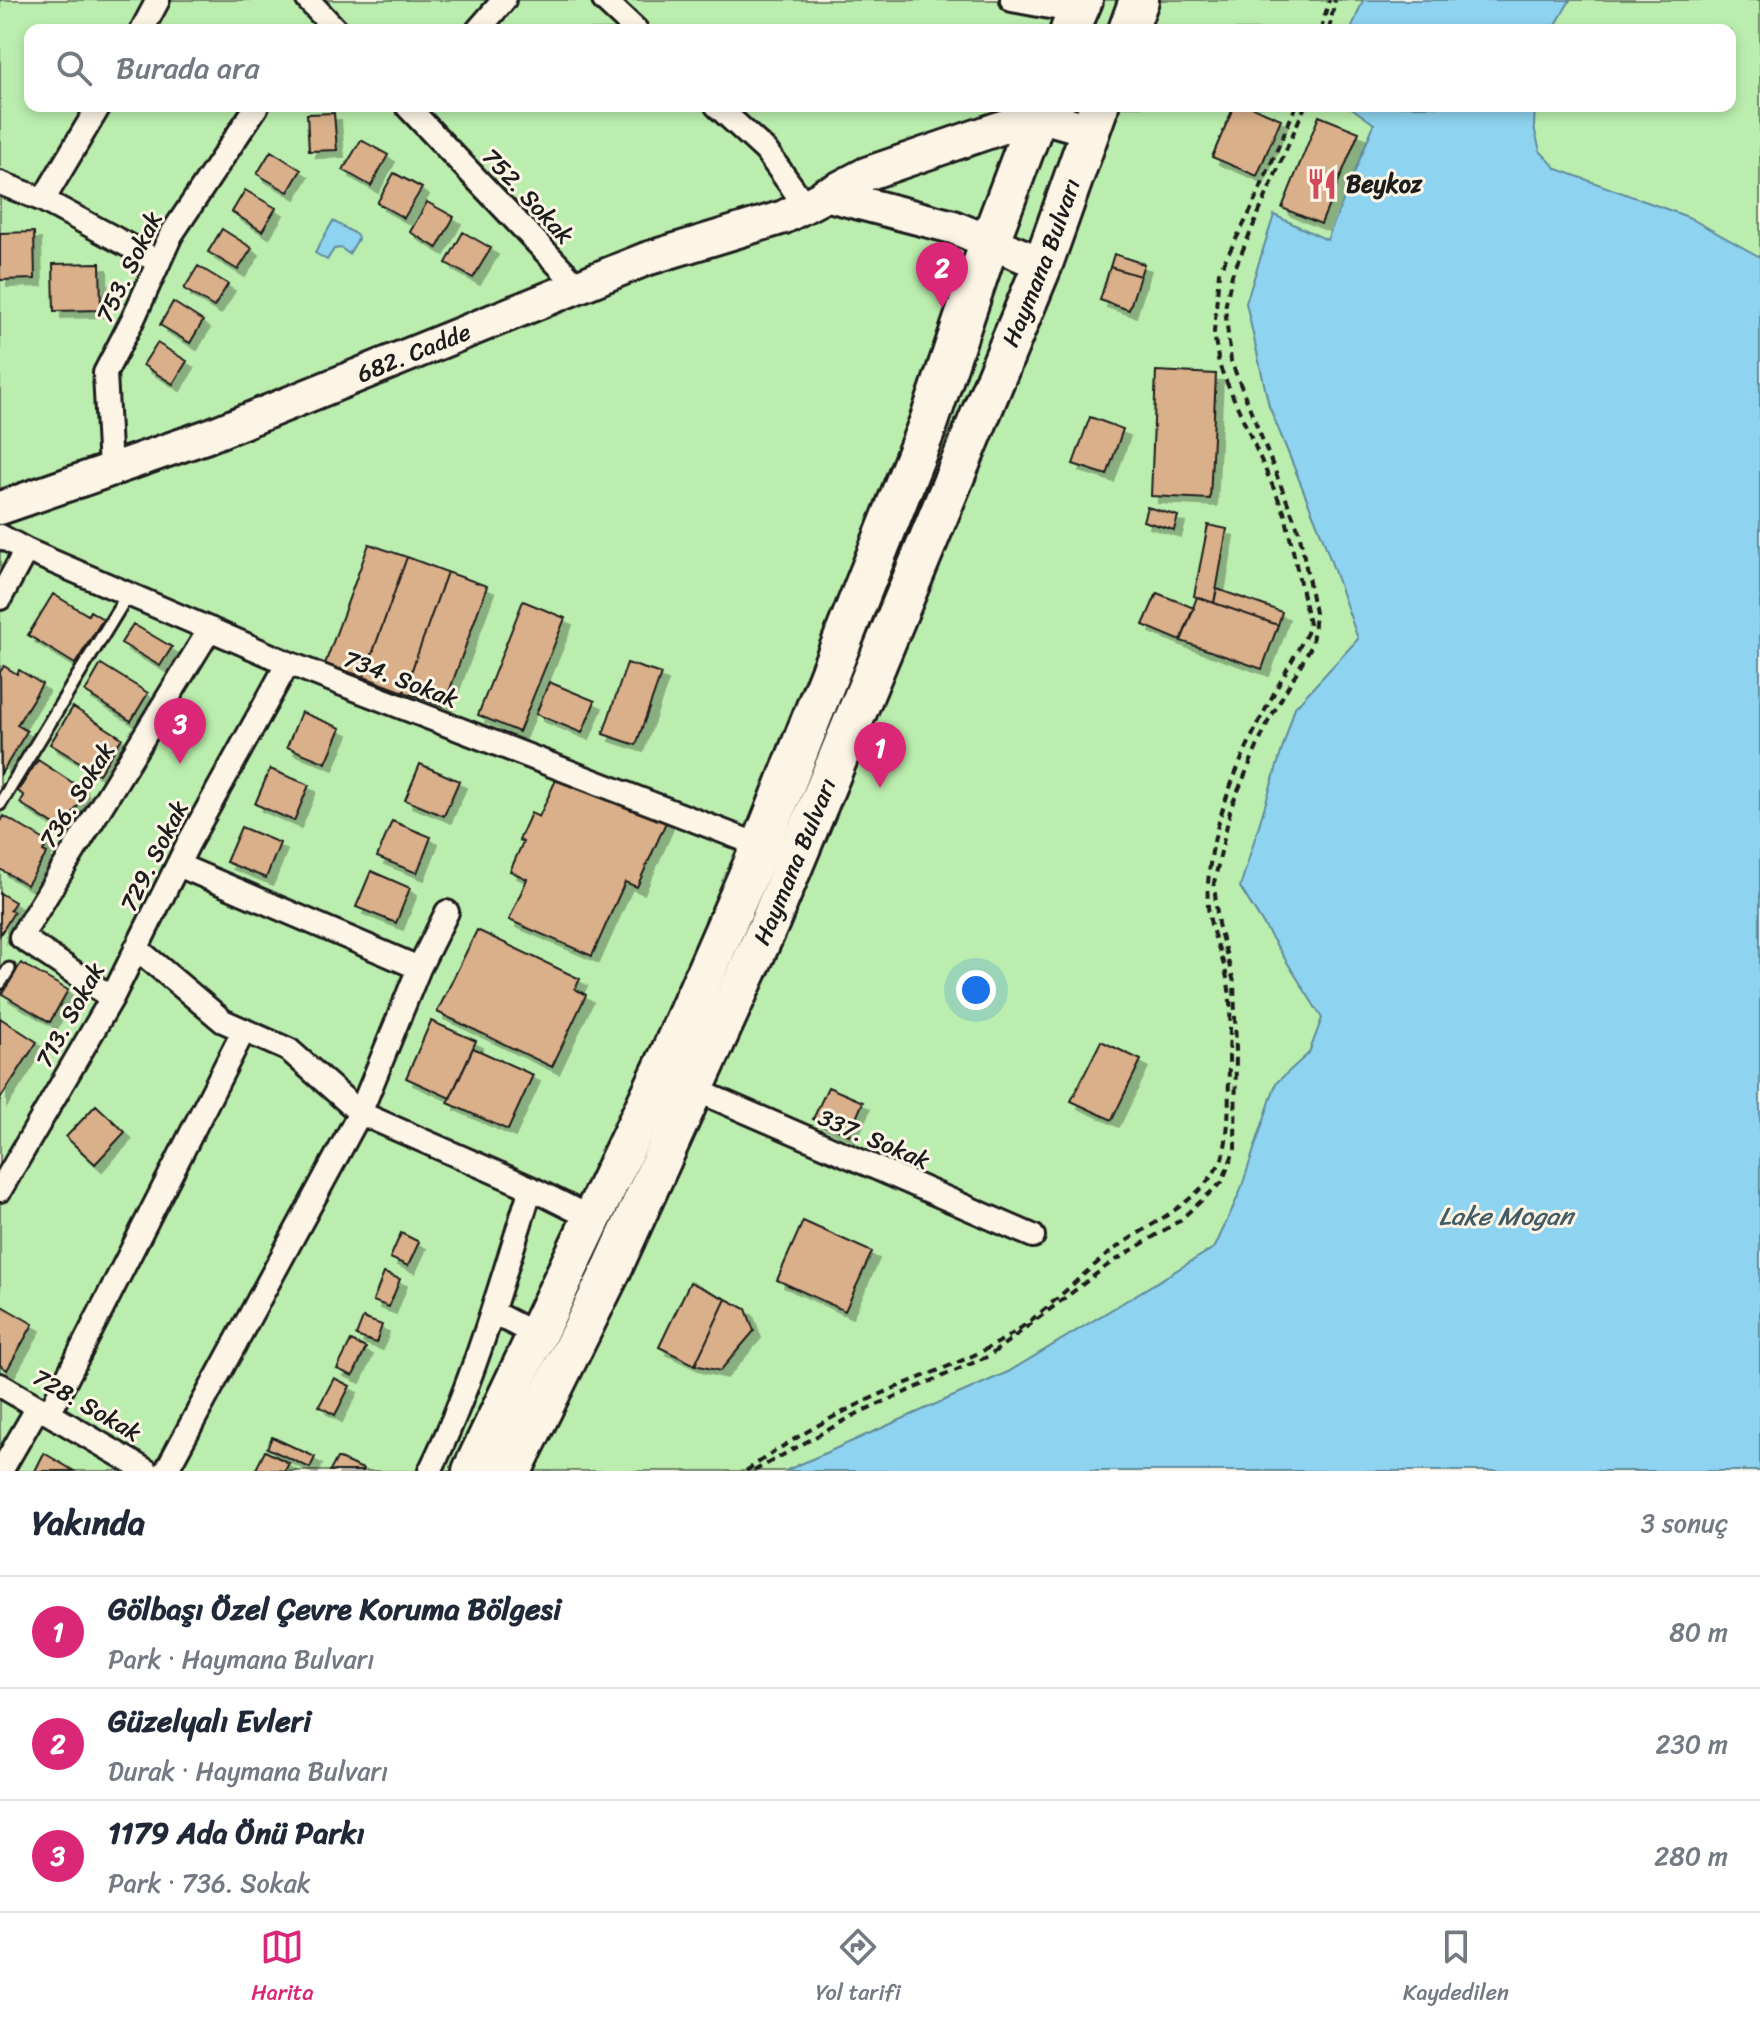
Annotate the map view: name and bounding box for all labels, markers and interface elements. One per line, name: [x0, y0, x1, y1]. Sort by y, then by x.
search box: [24, 24, 1736, 112]
text: Burada ara: [116, 41, 259, 95]
icon: search: [52, 46, 96, 90]
street label: 752. Sokak: [472, 138, 585, 255]
place label: Beykoz: [1346, 163, 1423, 205]
restaurant icon: Beykoz: [1305, 167, 1339, 201]
street label: Haymana Bulvarı: [990, 172, 1093, 353]
street label: 753. Sokak: [84, 204, 174, 330]
pin: 2: [916, 242, 968, 308]
street label: 682. Cadde: [350, 311, 477, 395]
street label: 734. Sokak: [337, 638, 465, 720]
pin: 3: [154, 698, 206, 764]
pin: 1: [854, 722, 906, 788]
street label: 736. Sokak: [28, 733, 126, 857]
street label: Haymana Bulvarı: [741, 771, 848, 952]
street label: 729. Sokak: [108, 793, 200, 919]
street label: 713. Sokak: [24, 954, 116, 1076]
your location: [956, 970, 996, 1010]
street label: 337. Sokak: [811, 1097, 937, 1182]
water label: Lake Mogan: [1439, 1193, 1576, 1239]
street label: 728. Sokak: [24, 1357, 150, 1453]
text: Yakında: [32, 1493, 145, 1553]
text: 3 sonuç: [1641, 1500, 1728, 1546]
text: Gölbaşı Özel Çevre Koruma Bölgesi: [108, 1582, 561, 1636]
text: 1: [52, 1609, 64, 1655]
text: 80 m: [1669, 1609, 1728, 1655]
text: Park · Haymana Bulvarı: [108, 1636, 374, 1682]
text: Güzelyalı Evleri: [108, 1694, 311, 1748]
text: 2: [50, 1721, 66, 1767]
text: 230 m: [1656, 1721, 1728, 1767]
text: Durak · Haymana Bulvarı: [108, 1748, 388, 1794]
text: 1179 Ada Önü Parkı: [108, 1806, 365, 1860]
text: 3: [51, 1833, 65, 1879]
text: 280 m: [1654, 1833, 1728, 1879]
text: Park · 736. Sokak: [108, 1860, 311, 1906]
tab: Harita: [251, 1925, 314, 2012]
tab: Yol tarifi: [816, 1925, 901, 2012]
tab: Kaydedilen: [1403, 1925, 1509, 2012]

